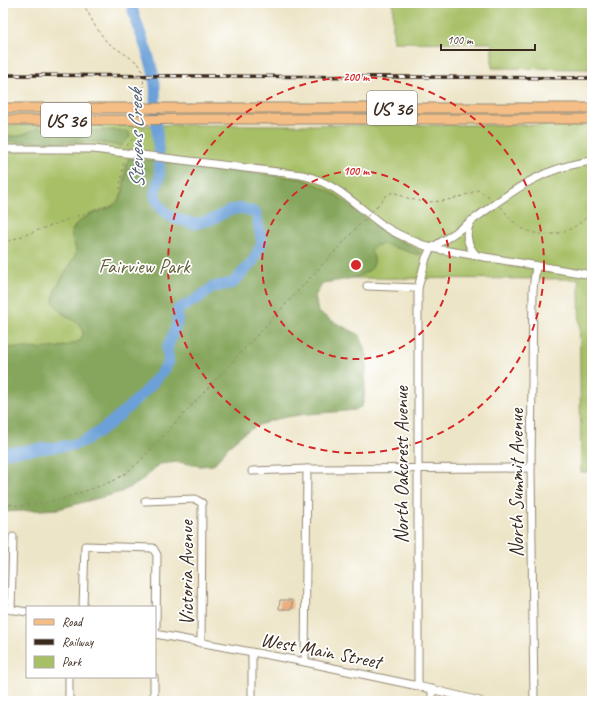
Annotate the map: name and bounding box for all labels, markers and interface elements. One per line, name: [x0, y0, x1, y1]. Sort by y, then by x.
scale bar: [441, 26, 535, 52]
text: 100 m: [447, 32, 474, 48]
text: 200 m: [343, 69, 370, 85]
water label: Stevens Creek: [122, 85, 150, 189]
road number: US 36: [367, 91, 417, 125]
road number: US 36: [41, 103, 91, 137]
text: 100 m: [343, 163, 370, 179]
park label: Fairview Park: [99, 254, 191, 279]
centre of rings: [349, 258, 363, 272]
street label: North Oakcrest Avenue: [389, 385, 414, 544]
street label: North Summit Avenue: [504, 407, 529, 557]
street label: Victoria Avenue: [174, 519, 199, 625]
legend: [26, 606, 156, 678]
text: Road: [62, 614, 84, 630]
street label: West Main Street: [259, 627, 387, 675]
text: Railway: [62, 634, 94, 650]
text: Park: [62, 654, 83, 670]

